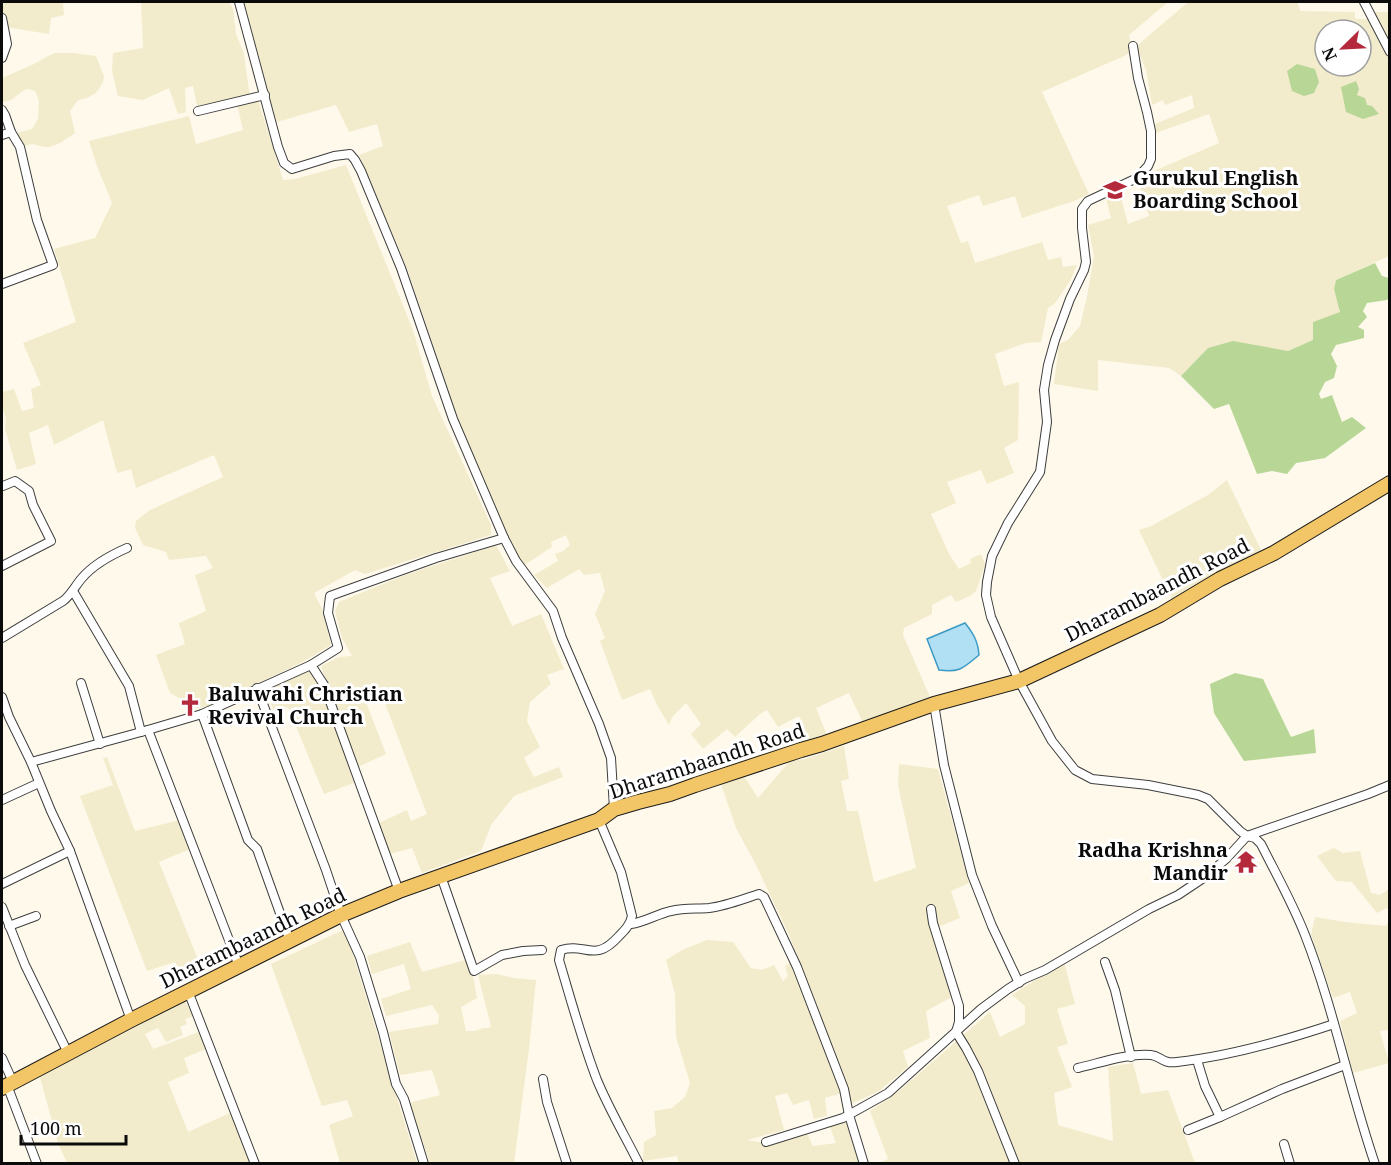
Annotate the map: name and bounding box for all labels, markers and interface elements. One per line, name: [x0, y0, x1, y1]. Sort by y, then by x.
north arrow: [1313, 18, 1373, 78]
text: N: [1317, 44, 1342, 64]
place label: Gurukul English Boarding School: [1133, 164, 1299, 214]
school or university icon: Gurukul English Boarding School: [1102, 177, 1128, 203]
street label: Dharambaandh Road: [1060, 531, 1254, 648]
place label: Baluwahi Christian Revival Church: [208, 680, 403, 730]
church icon: Baluwahi Christian Revival Church: [177, 692, 203, 718]
street label: Dharambaandh Road: [606, 716, 808, 805]
place label: Radha Krishna Mandir: [1078, 836, 1229, 886]
temple icon: Radha Krishna Mandir: [1233, 849, 1259, 875]
street label: Dharambaandh Road: [155, 881, 350, 994]
scale bar: [21, 1108, 126, 1146]
text: 100 m: [30, 1116, 82, 1140]

